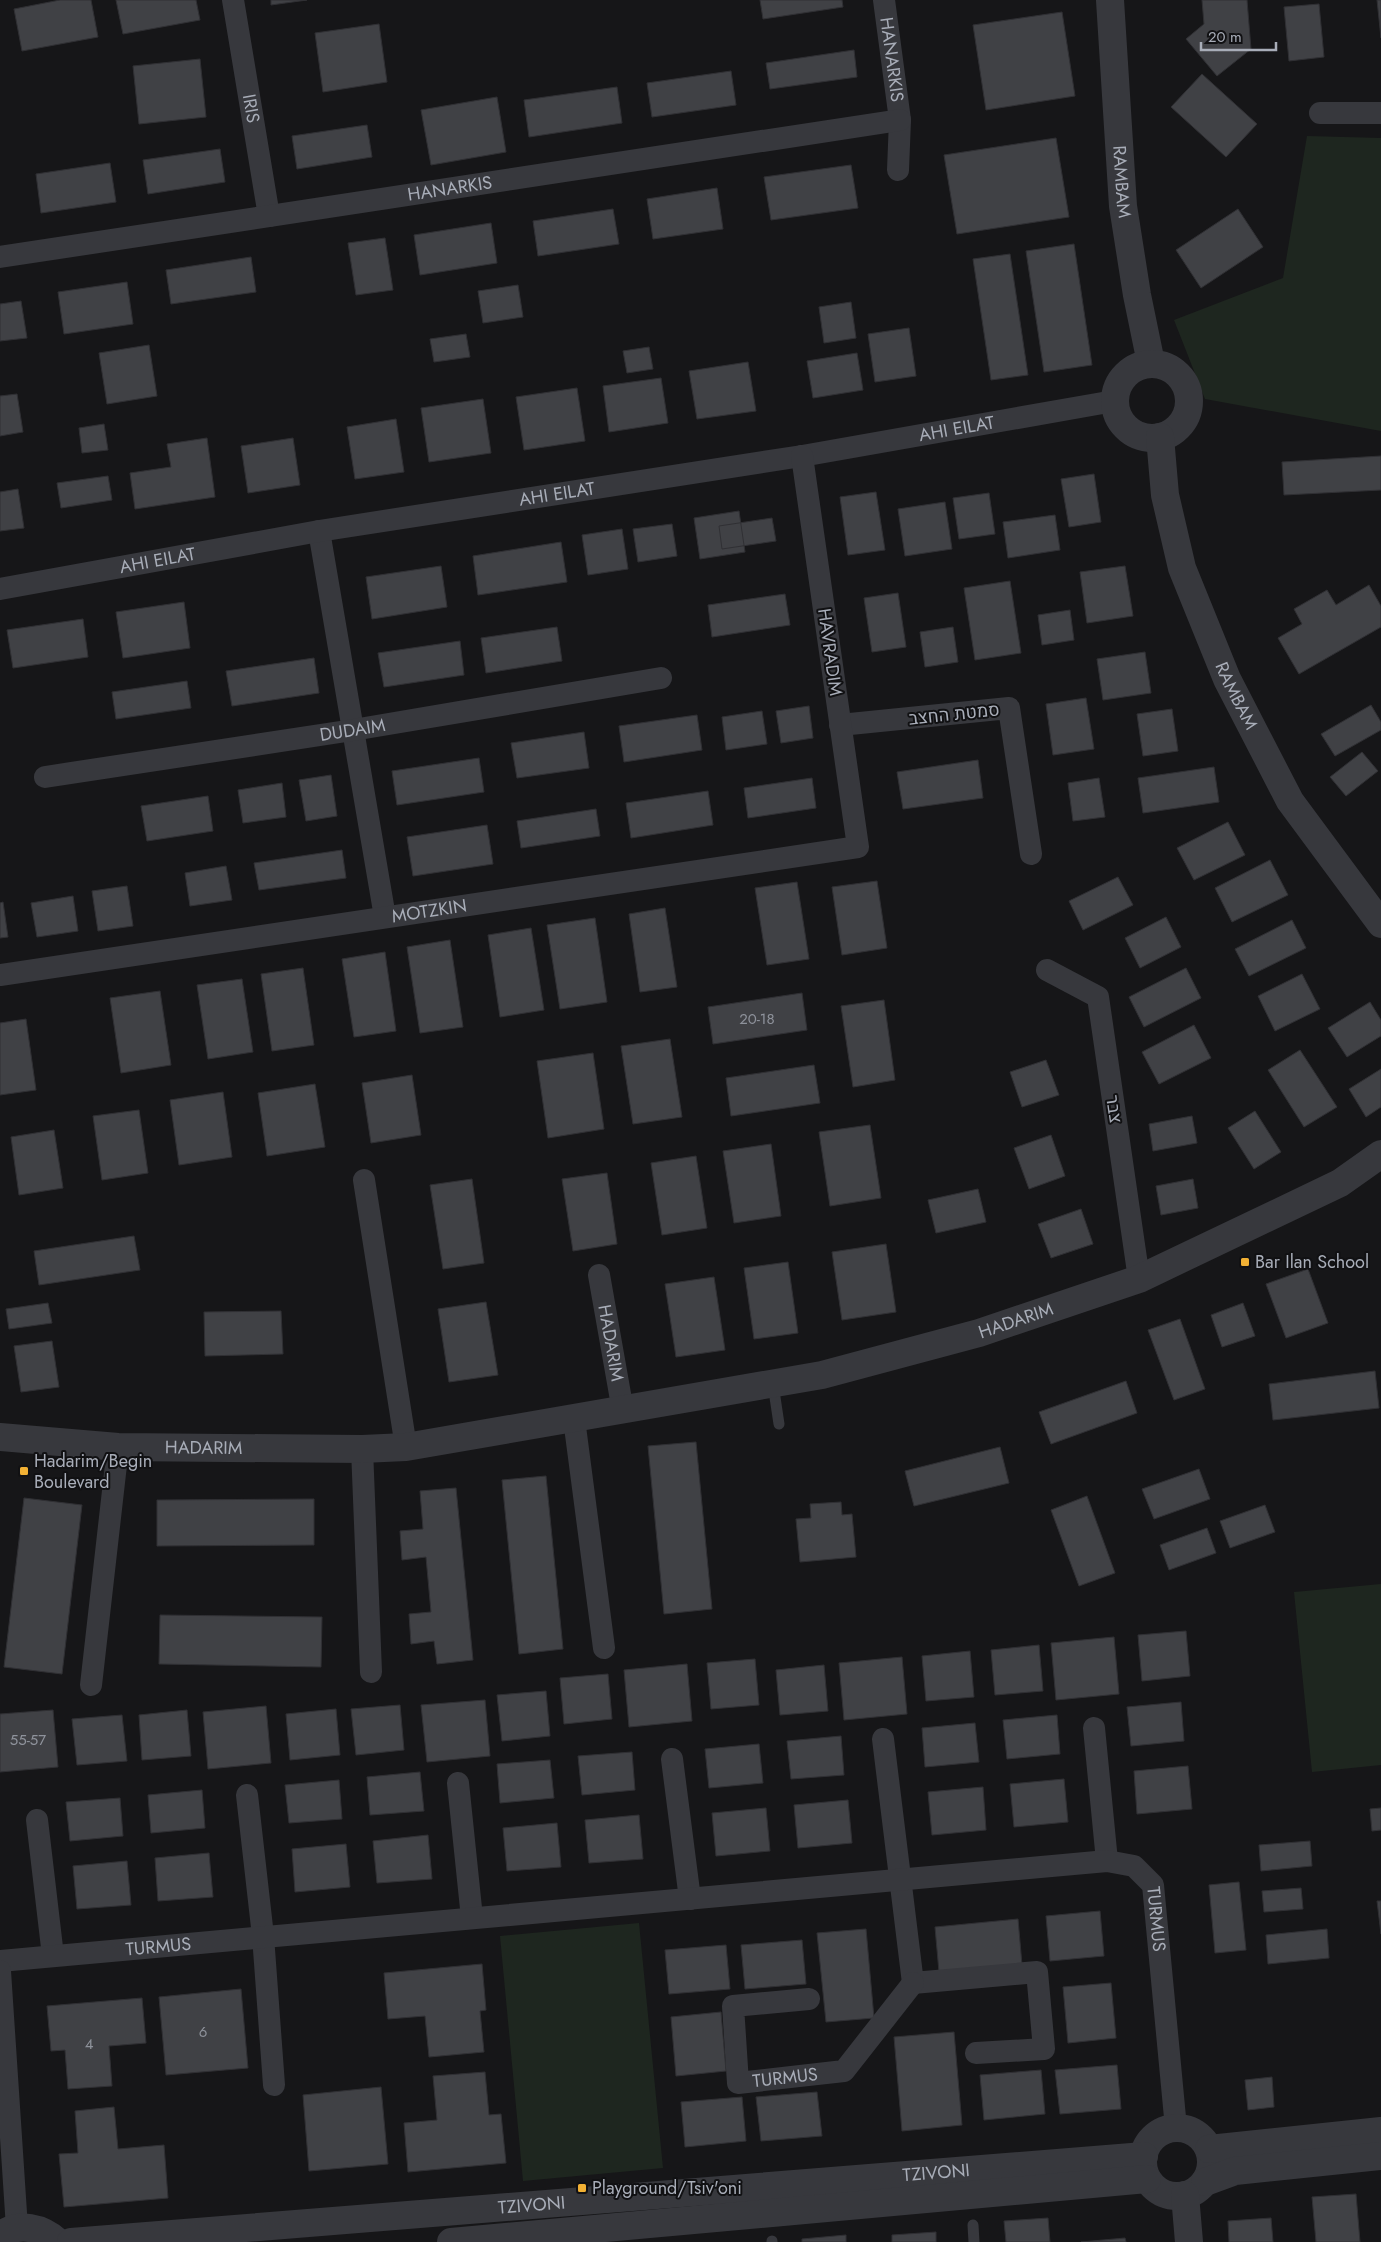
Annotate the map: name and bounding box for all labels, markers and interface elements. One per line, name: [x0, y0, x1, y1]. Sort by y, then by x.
street label: HANARKIS: [873, 16, 910, 104]
scale bar: [1201, 20, 1276, 52]
text: 20 m: [1208, 26, 1242, 48]
street label: IRIS: [236, 92, 266, 125]
street label: RAMBAM: [1106, 144, 1138, 220]
street label: HANARKIS: [406, 169, 494, 208]
street label: AHI EILAT: [917, 409, 997, 448]
street label: AHI EILAT: [517, 475, 597, 513]
street label: AHI EILAT: [117, 541, 198, 580]
street label: HAVRADIM: [811, 607, 849, 697]
street label: RAMBAM: [1208, 658, 1264, 734]
street label: סמטת החצב: [907, 696, 1001, 732]
street label: DUDAIM: [318, 712, 387, 748]
street label: MOTZKIN: [390, 893, 469, 929]
house number: 20-18: [739, 1008, 775, 1030]
street label: צבר: [1099, 1093, 1129, 1125]
place label: Bar Ilan School: [1255, 1249, 1369, 1275]
marker: Bar Ilan School: [1239, 1256, 1251, 1268]
street label: HADARIM: [975, 1296, 1057, 1345]
street label: HADARIM: [591, 1303, 631, 1383]
street label: HADARIM: [165, 1434, 242, 1461]
place label: Hadarim/Begin Boulevard: [34, 1448, 152, 1495]
marker: Hadarim/Begin Boulevard: [18, 1465, 30, 1477]
house number: 55-57: [10, 1729, 46, 1751]
street label: TURMUS: [1140, 1885, 1172, 1953]
street label: TURMUS: [125, 1931, 192, 1963]
house number: 6: [199, 2021, 207, 2043]
house number: 4: [85, 2033, 94, 2055]
street label: TURMUS: [751, 2061, 819, 2094]
street label: TZIVONI: [902, 2157, 971, 2188]
place label: Playground/Tsiv'oni: [592, 2175, 742, 2201]
marker: Playground/Tsiv'oni: [576, 2182, 588, 2194]
street label: TZIVONI: [497, 2189, 566, 2221]

